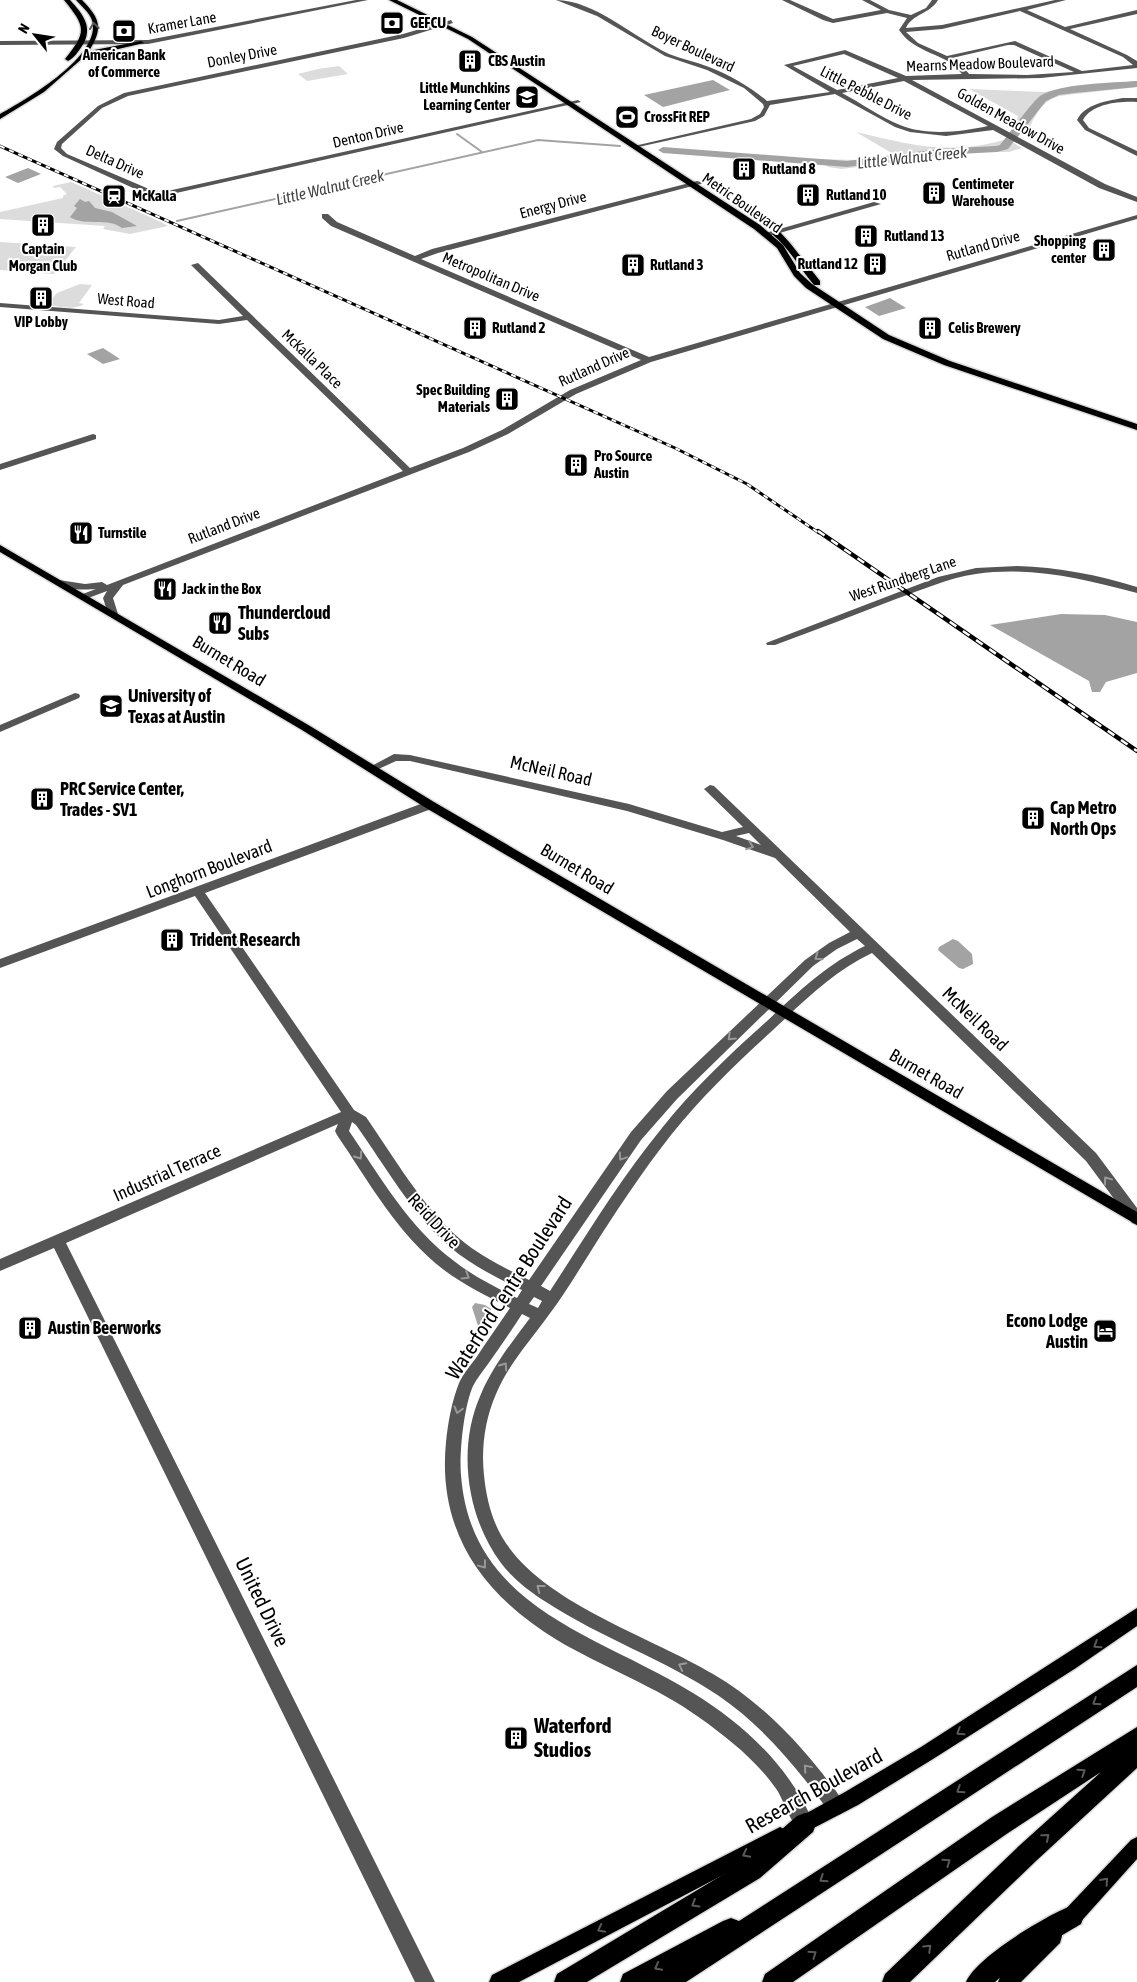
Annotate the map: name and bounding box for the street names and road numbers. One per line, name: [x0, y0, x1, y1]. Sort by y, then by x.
street label: Kramer Lane: [146, 8, 218, 37]
street label: Boyer Boulevard: [649, 22, 737, 75]
street label: Donley Drive: [206, 40, 278, 71]
street label: Mearns Meadow Boulevard: [906, 52, 1054, 75]
street label: Little Pebble Drive: [818, 62, 915, 123]
street label: Golden Meadow Drive: [955, 84, 1068, 157]
street label: Denton Drive: [331, 118, 405, 151]
street label: Delta Drive: [84, 141, 147, 182]
street label: Metric Boulevard: [699, 169, 785, 236]
street label: Energy Drive: [518, 187, 588, 222]
street label: Rutland Drive: [944, 227, 1022, 264]
street label: Metropolitan Drive: [440, 248, 543, 305]
street label: West Road: [97, 290, 155, 311]
street label: McKalla Place: [279, 326, 346, 392]
street label: Rutland Drive: [556, 343, 632, 390]
street label: Rutland Drive: [185, 504, 262, 547]
street label: West Rundberg Lane: [847, 552, 958, 605]
street label: Burnet Road: [189, 631, 270, 691]
street label: McNeil Road: [508, 751, 594, 790]
street label: Longhorn Boulevard: [143, 835, 275, 902]
street label: Burnet Road: [537, 839, 618, 899]
street label: McNeil Road: [938, 982, 1013, 1055]
street label: Burnet Road: [886, 1044, 967, 1103]
street label: Industrial Terrace: [110, 1139, 224, 1206]
street label: Reid Drive: [404, 1189, 465, 1252]
street label: Waterford Centre Boulevard: [440, 1192, 576, 1383]
street label: United Drive: [231, 1553, 295, 1650]
street label: Research Boulevard: [741, 1743, 886, 1838]

